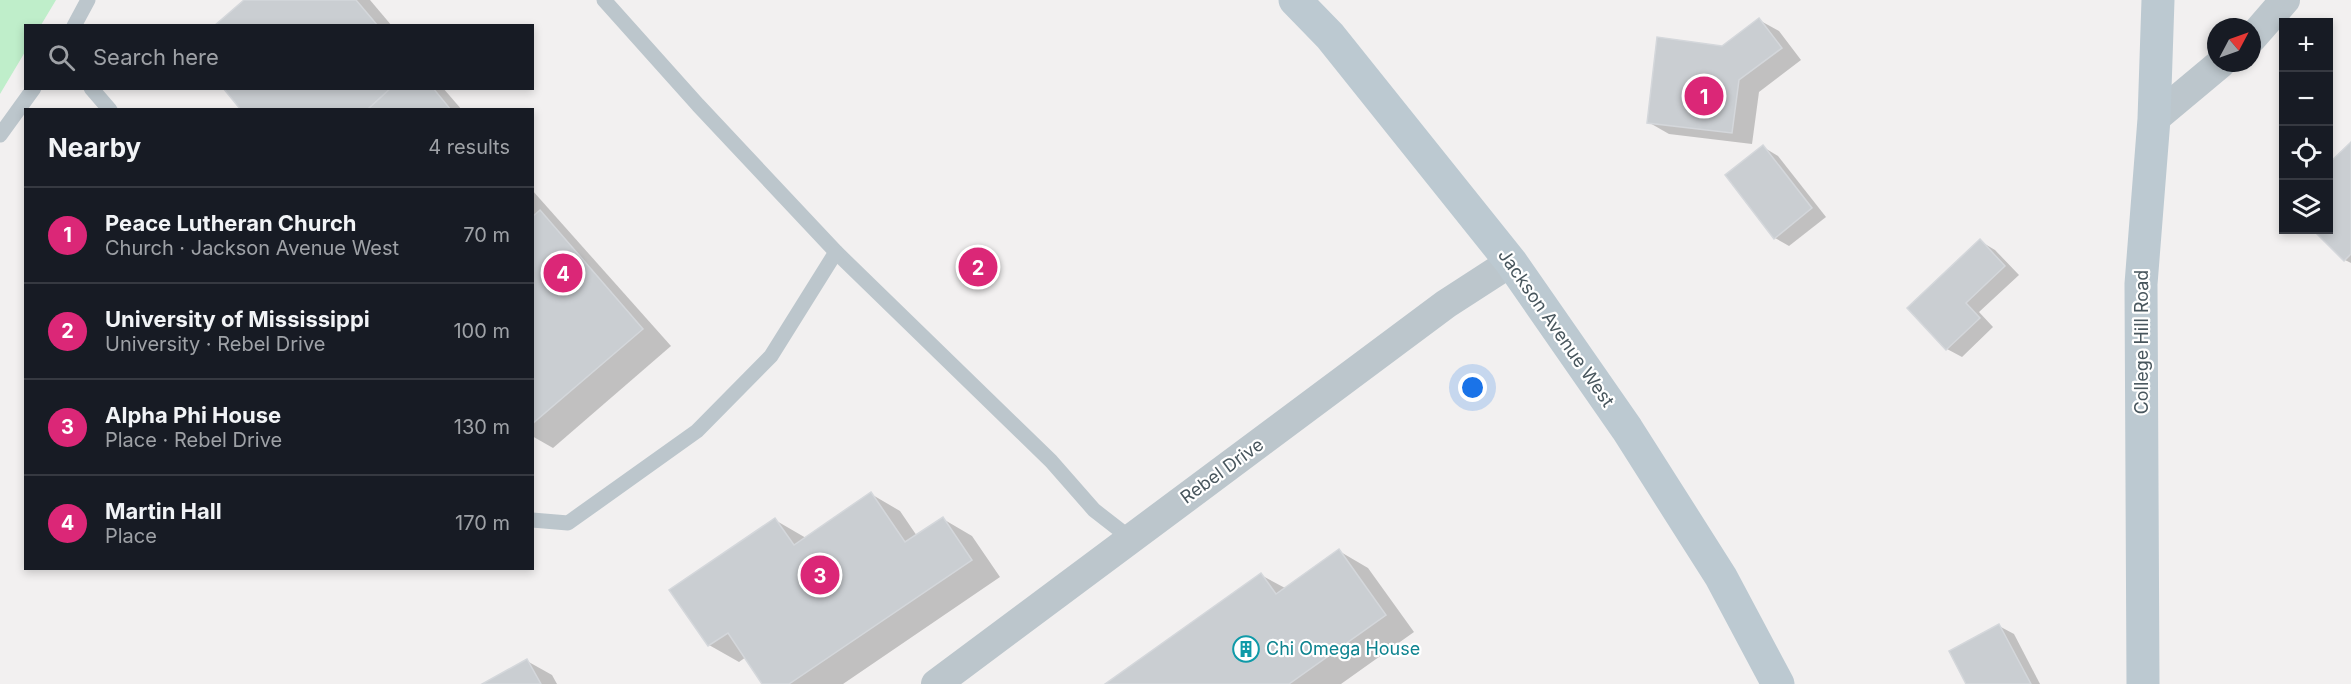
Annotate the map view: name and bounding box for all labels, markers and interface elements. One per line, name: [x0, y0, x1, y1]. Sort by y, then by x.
north arrow: [2207, 18, 2261, 72]
map controls: [2279, 18, 2333, 234]
button: +: [2279, 18, 2333, 72]
search box: [24, 24, 534, 90]
icon: search: [45, 41, 78, 74]
text: Search here: [93, 44, 219, 70]
button: −: [2279, 72, 2333, 126]
pin: 1: [1684, 74, 1724, 118]
button: locate: [2279, 126, 2333, 180]
text: Nearby: [48, 132, 141, 163]
text: 4 results: [428, 135, 510, 159]
button: layers: [2279, 180, 2333, 234]
text: Peace Lutheran Church: [105, 210, 357, 236]
text: 1: [63, 223, 72, 247]
text: 70 m: [463, 223, 510, 247]
text: Church · Jackson Avenue West: [105, 236, 399, 260]
pin: 2: [958, 244, 998, 290]
street label: Jackson Avenue West: [1494, 245, 1619, 411]
pin: 4: [544, 250, 582, 296]
street label: College Hill Road: [2131, 270, 2152, 414]
text: University of Mississippi: [105, 306, 370, 332]
text: 2: [61, 319, 74, 343]
text: 100 m: [453, 319, 510, 343]
text: University · Rebel Drive: [105, 332, 325, 356]
your location: [1458, 373, 1487, 402]
text: Alpha Phi House: [105, 402, 281, 428]
text: 3: [61, 415, 74, 439]
text: 130 m: [454, 415, 510, 439]
text: Place · Rebel Drive: [105, 428, 282, 452]
street label: Rebel Drive: [1176, 433, 1267, 508]
text: Martin Hall: [105, 498, 222, 524]
text: 4: [61, 511, 74, 535]
text: 170 m: [455, 511, 510, 535]
text: Place: [105, 524, 157, 548]
pin: 3: [800, 552, 840, 598]
building icon: Chi Omega House: [1231, 634, 1261, 664]
place label: Chi Omega House: [1266, 638, 1420, 659]

